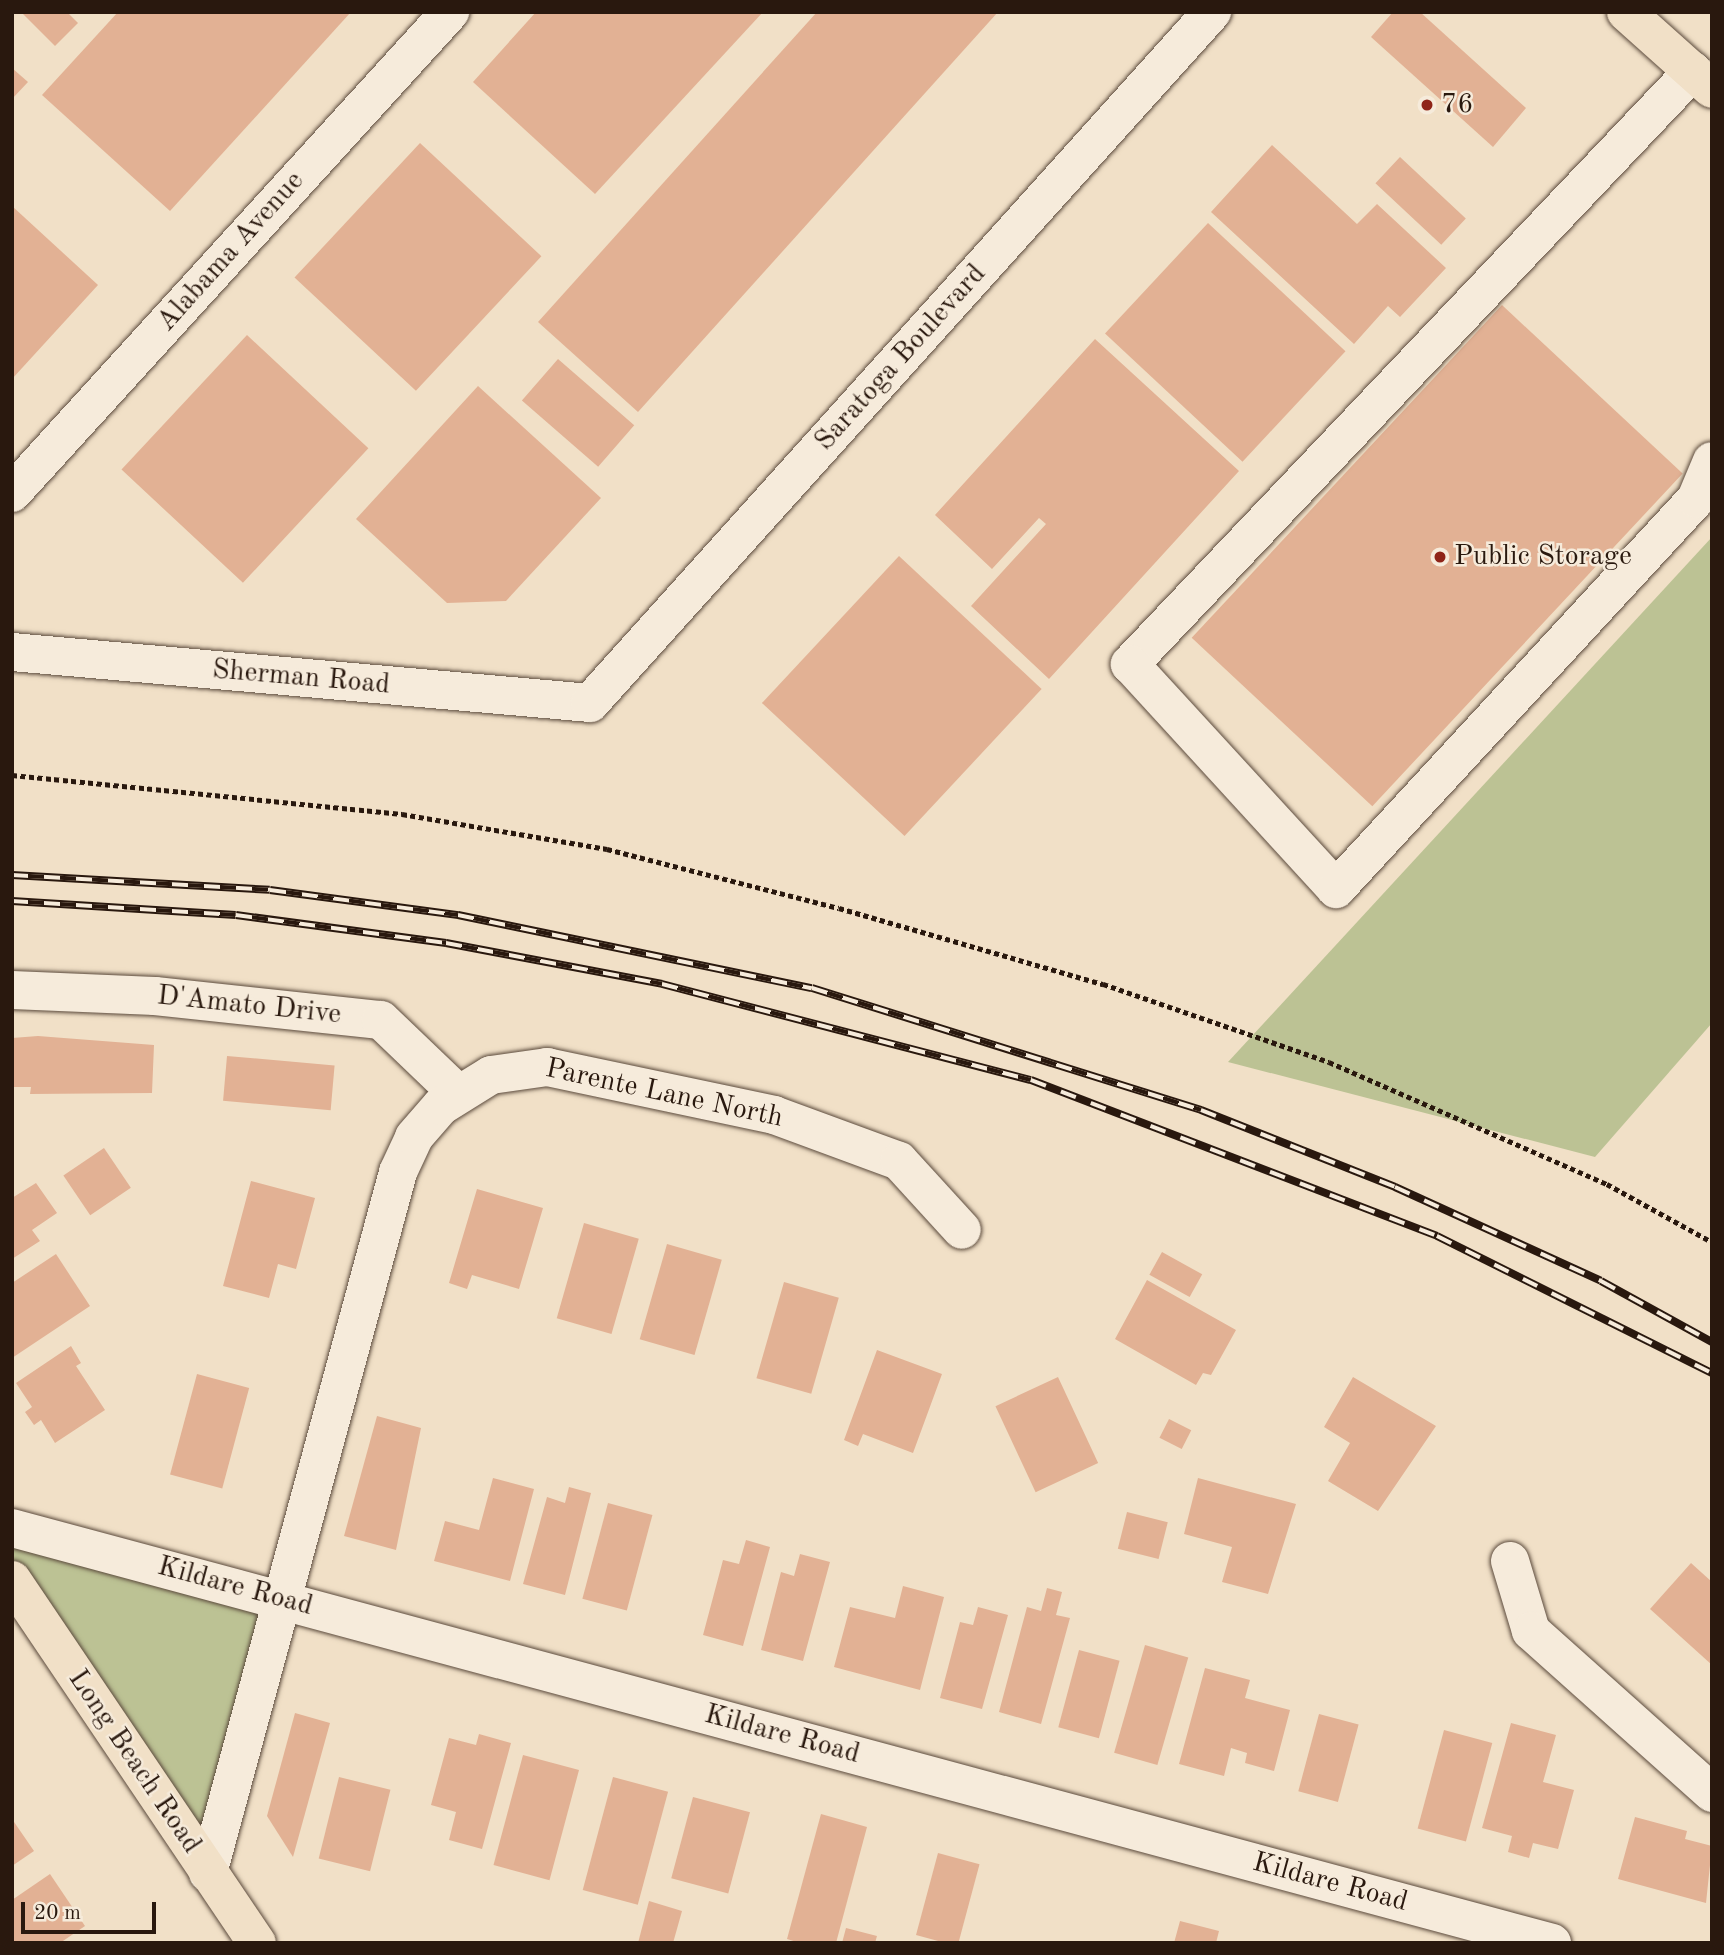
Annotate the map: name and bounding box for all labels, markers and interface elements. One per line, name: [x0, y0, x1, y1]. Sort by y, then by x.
place label: 76: [1441, 88, 1473, 122]
marker: 76: [1419, 97, 1435, 113]
street label: Alabama Avenue: [150, 165, 312, 339]
street label: Saratoga Boulevard: [808, 258, 994, 458]
place label: Public Storage: [1454, 540, 1632, 574]
marker: Public Storage: [1432, 549, 1448, 565]
street label: Sherman Road: [211, 653, 391, 703]
street label: D'Amato Drive: [155, 980, 343, 1032]
street label: Parente Lane North: [542, 1052, 786, 1136]
street label: Kildare Road: [154, 1550, 316, 1624]
street label: Long Beach Road: [60, 1664, 208, 1860]
street label: Kildare Road: [701, 1698, 863, 1772]
street label: Kildare Road: [1249, 1846, 1411, 1920]
scale bar: [24, 1888, 159, 1932]
text: 20 m: [34, 1903, 81, 1924]

